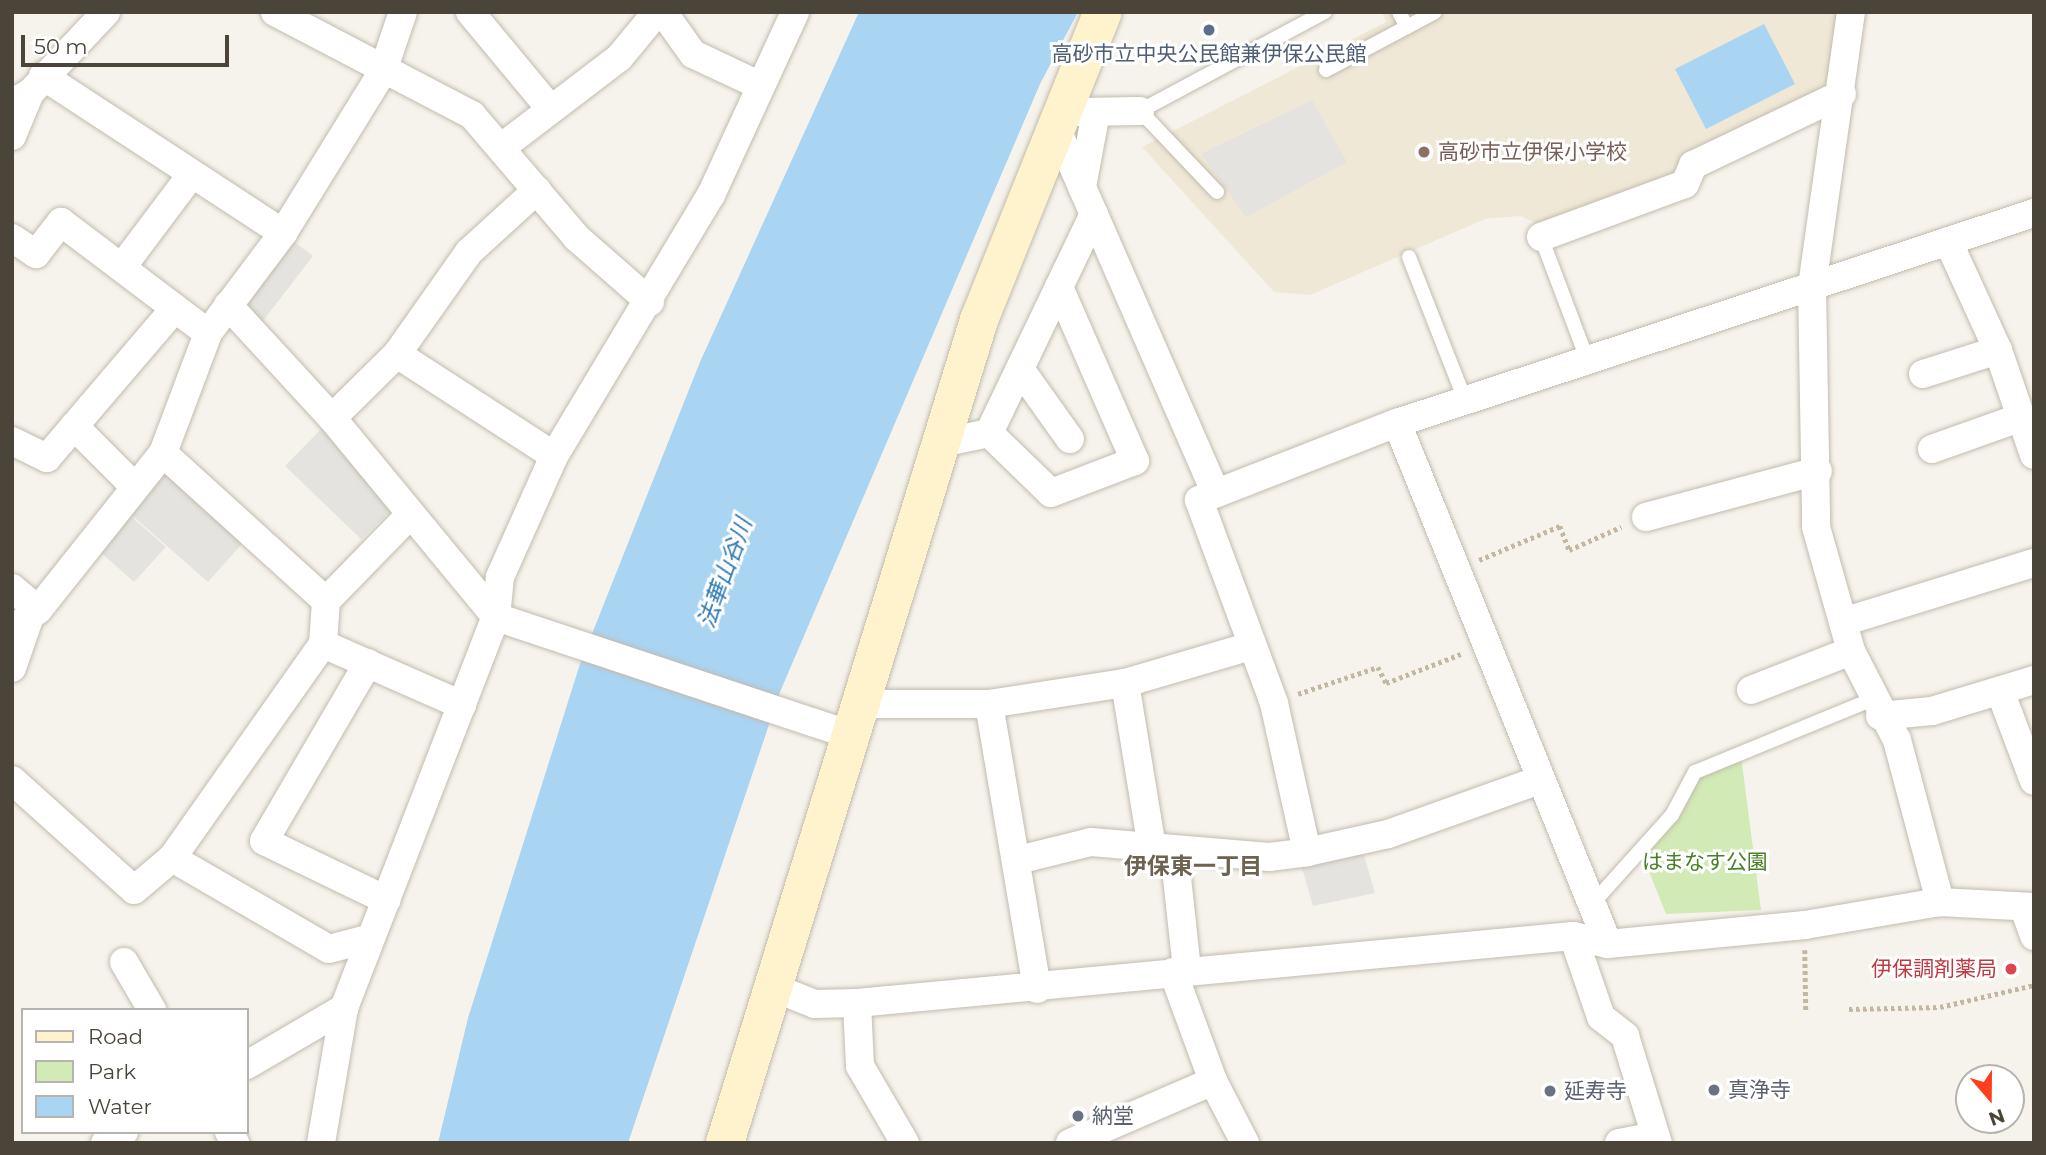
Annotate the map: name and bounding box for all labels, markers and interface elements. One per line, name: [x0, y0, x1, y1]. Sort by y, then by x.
scale bar: [24, 21, 233, 65]
marker: 高砂市立中央公民館兼伊保公民館: [1201, 22, 1217, 38]
text: 50 m: [34, 34, 88, 59]
place label: 高砂市立中央公民館兼伊保公民館: [1052, 41, 1366, 67]
place label: 高砂市立伊保小学校: [1438, 139, 1627, 165]
marker: 高砂市立伊保小学校: [1416, 144, 1432, 160]
water label: 法華山谷川: [692, 514, 758, 632]
park label: はまなす公園: [1642, 849, 1768, 875]
district label: 伊保東一丁目: [1124, 852, 1262, 880]
place label: 伊保調剤薬局: [1871, 956, 1997, 982]
marker: 伊保調剤薬局: [2003, 961, 2019, 977]
legend: [21, 1008, 248, 1134]
text: Road: [88, 1024, 143, 1049]
text: Park: [88, 1059, 136, 1084]
north arrow: [1955, 1064, 2025, 1134]
place label: 真浄寺: [1728, 1077, 1791, 1103]
place label: 延寿寺: [1564, 1078, 1627, 1104]
marker: 真浄寺: [1706, 1082, 1722, 1098]
marker: 延寿寺: [1542, 1083, 1558, 1099]
text: Water: [88, 1094, 152, 1119]
place label: 納堂: [1092, 1103, 1134, 1129]
text: N: [1986, 1104, 2008, 1131]
marker: 納堂: [1070, 1108, 1086, 1124]

